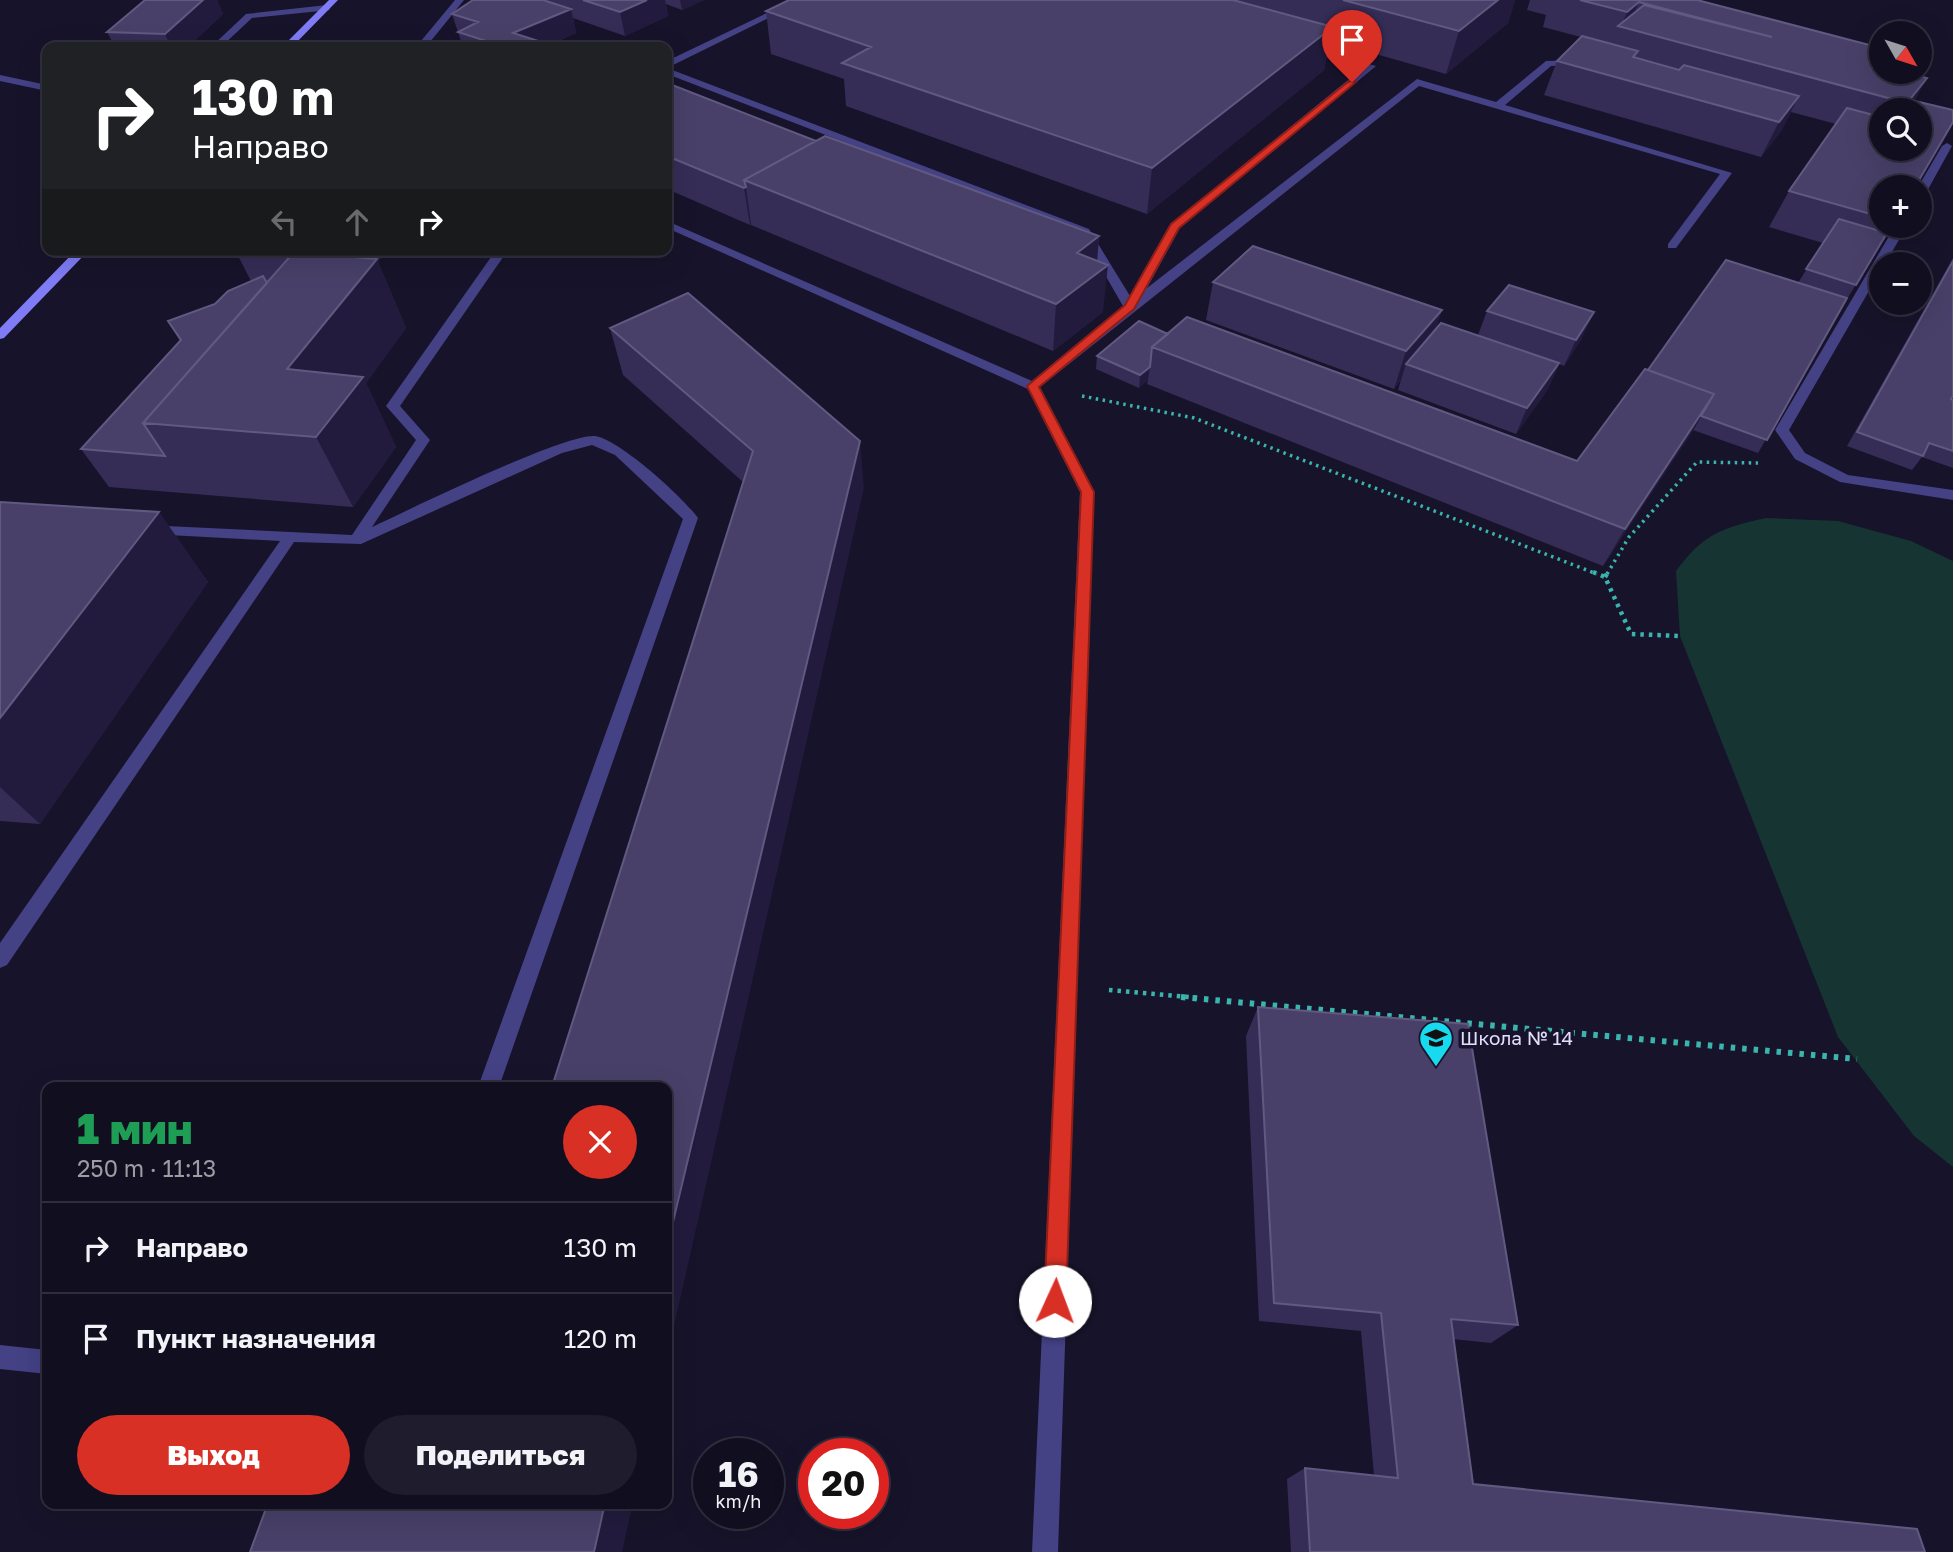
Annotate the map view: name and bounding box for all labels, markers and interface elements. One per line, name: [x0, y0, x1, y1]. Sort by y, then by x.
pin: [1322, 10, 1382, 82]
icon: arrive: [1333, 21, 1371, 59]
north arrow: [1869, 21, 1932, 84]
map controls: [1869, 21, 1932, 315]
text: 130 m: [192, 67, 334, 126]
icon: right: [77, 70, 168, 161]
button: search: [1869, 98, 1932, 161]
text: Направо: [192, 127, 329, 165]
button: +: [1869, 175, 1932, 238]
icon: left: [265, 203, 303, 241]
icon: ahead: [338, 203, 376, 241]
icon: right: [411, 203, 449, 241]
button: −: [1869, 252, 1932, 315]
school or university icon: Школа № 14: [1417, 1019, 1455, 1068]
place label: Школа № 14: [1460, 1026, 1573, 1049]
text: 1 мин: [77, 1103, 193, 1153]
button: close: [563, 1105, 637, 1179]
text: 250 m · 11:13: [77, 1154, 216, 1182]
icon: right: [77, 1229, 115, 1267]
text: Направо: [136, 1232, 248, 1263]
text: 130 m: [564, 1232, 637, 1263]
position arrow: [1018, 1264, 1092, 1338]
icon: arrive: [77, 1320, 115, 1358]
text: Пункт назначения: [136, 1323, 376, 1354]
text: 120 m: [564, 1323, 637, 1354]
button: Выход: [77, 1415, 350, 1495]
button: Поделиться: [364, 1415, 637, 1495]
speed limit sign: 20: [798, 1438, 889, 1529]
text: 16: [718, 1453, 759, 1495]
text: km/h: [716, 1490, 761, 1512]

